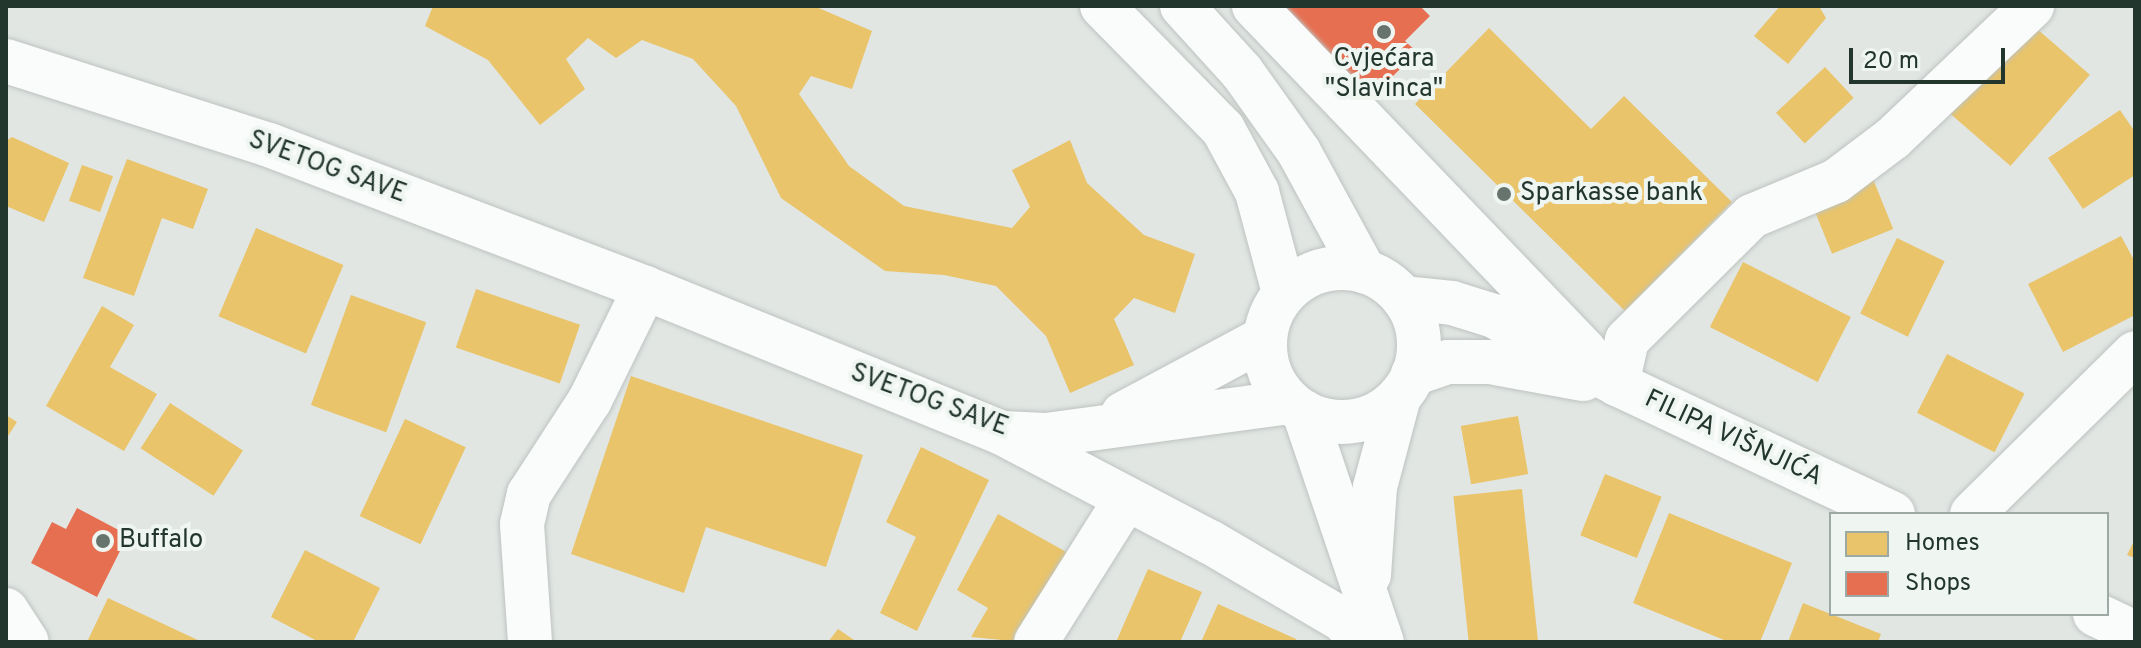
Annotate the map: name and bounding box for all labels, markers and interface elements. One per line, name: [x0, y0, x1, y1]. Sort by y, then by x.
marker: Cvjećara "Slavinca": [1375, 23, 1393, 41]
scale bar: [1853, 32, 2009, 82]
place label: Cvjećara "Slavinca": [1325, 44, 1443, 106]
text: 20 m: [1863, 47, 1919, 77]
street label: SVETOG SAVE: [244, 125, 410, 211]
place label: Sparkasse bank: [1520, 178, 1703, 210]
marker: Sparkasse bank: [1495, 185, 1513, 203]
street label: SVETOG SAVE: [846, 358, 1012, 444]
street label: FILIPA VIŠNJIĆA: [1638, 384, 1828, 494]
legend: [1829, 512, 2109, 616]
place label: Buffalo: [119, 525, 203, 557]
text: Homes: [1905, 529, 1980, 559]
marker: Buffalo: [94, 532, 112, 550]
text: Shops: [1905, 569, 1971, 599]

